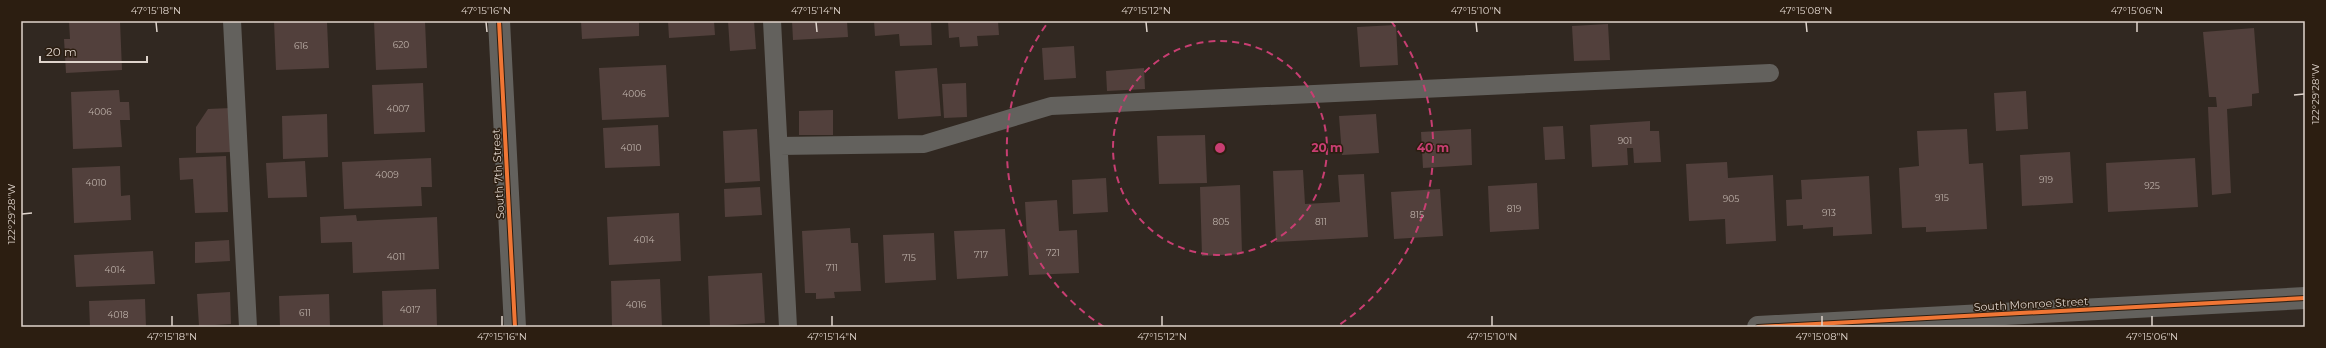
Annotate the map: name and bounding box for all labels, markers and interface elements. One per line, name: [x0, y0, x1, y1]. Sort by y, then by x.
text: 47°15'18"N: [131, 4, 181, 17]
text: 47°15'16"N: [461, 4, 511, 17]
text: 47°15'14"N: [791, 4, 841, 17]
text: 47°15'12"N: [1121, 4, 1171, 17]
text: 47°15'10"N: [1451, 4, 1501, 17]
text: 47°15'08"N: [1780, 4, 1832, 17]
text: 47°15'06"N: [2111, 4, 2163, 17]
scale bar: [40, 38, 147, 64]
house number: 620: [393, 39, 409, 50]
house number: 616: [294, 40, 309, 51]
text: 20 m: [46, 44, 77, 59]
text: 122°29'28"W: [2309, 64, 2322, 124]
house number: 4006: [622, 88, 646, 99]
house number: 4007: [386, 103, 410, 114]
house number: 4006: [88, 106, 112, 117]
street label: South 7th Street: [489, 128, 507, 219]
house number: 901: [1618, 135, 1632, 146]
text: 20 m: [1311, 140, 1343, 155]
text: 40 m: [1417, 140, 1449, 155]
centre of rings: [1213, 141, 1227, 155]
house number: 4010: [620, 142, 642, 153]
house number: 4009: [375, 169, 399, 180]
house number: 919: [2039, 174, 2054, 185]
house number: 4010: [85, 177, 107, 188]
house number: 925: [2144, 180, 2160, 191]
text: 122°29'28"W: [5, 184, 18, 244]
house number: 915: [1935, 192, 1949, 203]
house number: 905: [1723, 193, 1739, 204]
house number: 819: [1507, 203, 1522, 214]
house number: 913: [1822, 207, 1836, 218]
house number: 815: [1410, 209, 1424, 220]
house number: 805: [1213, 216, 1229, 227]
house number: 811: [1315, 216, 1327, 227]
house number: 4014: [633, 234, 655, 245]
house number: 721: [1046, 247, 1060, 258]
house number: 717: [974, 249, 988, 260]
house number: 4011: [387, 251, 405, 262]
house number: 715: [902, 252, 916, 263]
house number: 711: [826, 262, 838, 273]
house number: 4014: [104, 264, 126, 275]
street label: South Monroe Street: [1973, 294, 2089, 314]
house number: 4016: [626, 299, 647, 310]
house number: 4017: [400, 304, 420, 315]
house number: 611: [299, 307, 311, 318]
house number: 4018: [108, 309, 129, 320]
text: 47°15'18"N: [147, 330, 197, 343]
text: 47°15'16"N: [477, 330, 527, 343]
text: 47°15'14"N: [807, 330, 857, 343]
text: 47°15'12"N: [1137, 330, 1187, 343]
text: 47°15'10"N: [1467, 330, 1517, 343]
text: 47°15'08"N: [1796, 330, 1848, 343]
text: 47°15'06"N: [2126, 330, 2178, 343]

